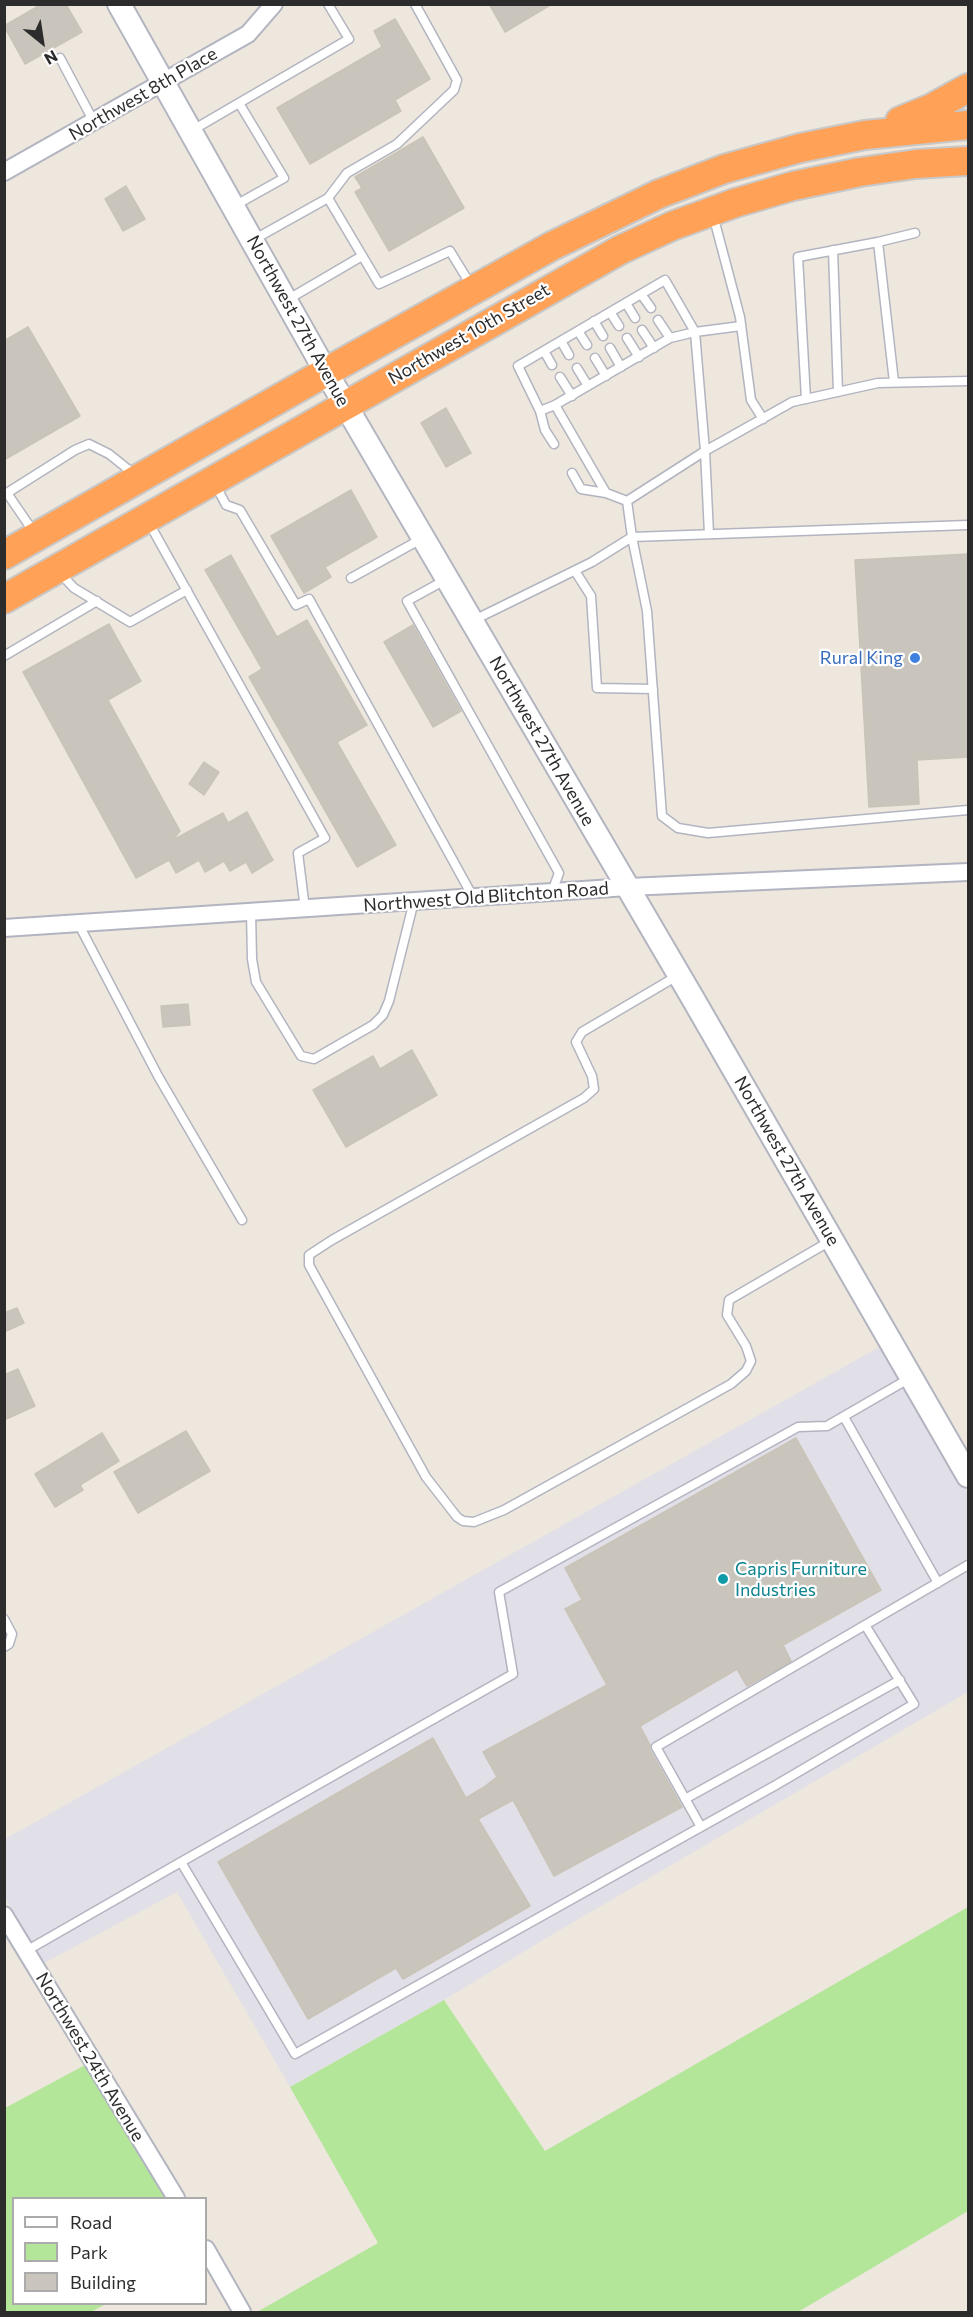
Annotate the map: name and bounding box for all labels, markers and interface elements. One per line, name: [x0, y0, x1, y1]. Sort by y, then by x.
north arrow: [12, 12, 72, 72]
street label: Northwest 8th Place: [65, 43, 221, 145]
text: N: [41, 47, 61, 69]
street label: Northwest 27th Avenue: [242, 232, 354, 410]
street label: Northwest 10th Street: [384, 279, 554, 389]
place label: Rural King: [820, 647, 903, 669]
marker: Rural King: [908, 651, 922, 665]
street label: Northwest 27th Avenue: [485, 652, 599, 830]
street label: Northwest Old Blitchton Road: [363, 878, 609, 916]
street label: Northwest 27th Avenue: [730, 1072, 844, 1250]
place label: Capris Furniture Industries: [735, 1558, 867, 1600]
marker: Capris Furniture Industries: [716, 1572, 730, 1586]
street label: Northwest 24th Avenue: [31, 1969, 149, 2145]
legend: [12, 2197, 207, 2305]
text: Road: [70, 2211, 112, 2233]
text: Park: [70, 2241, 108, 2263]
text: Building: [70, 2271, 136, 2293]

